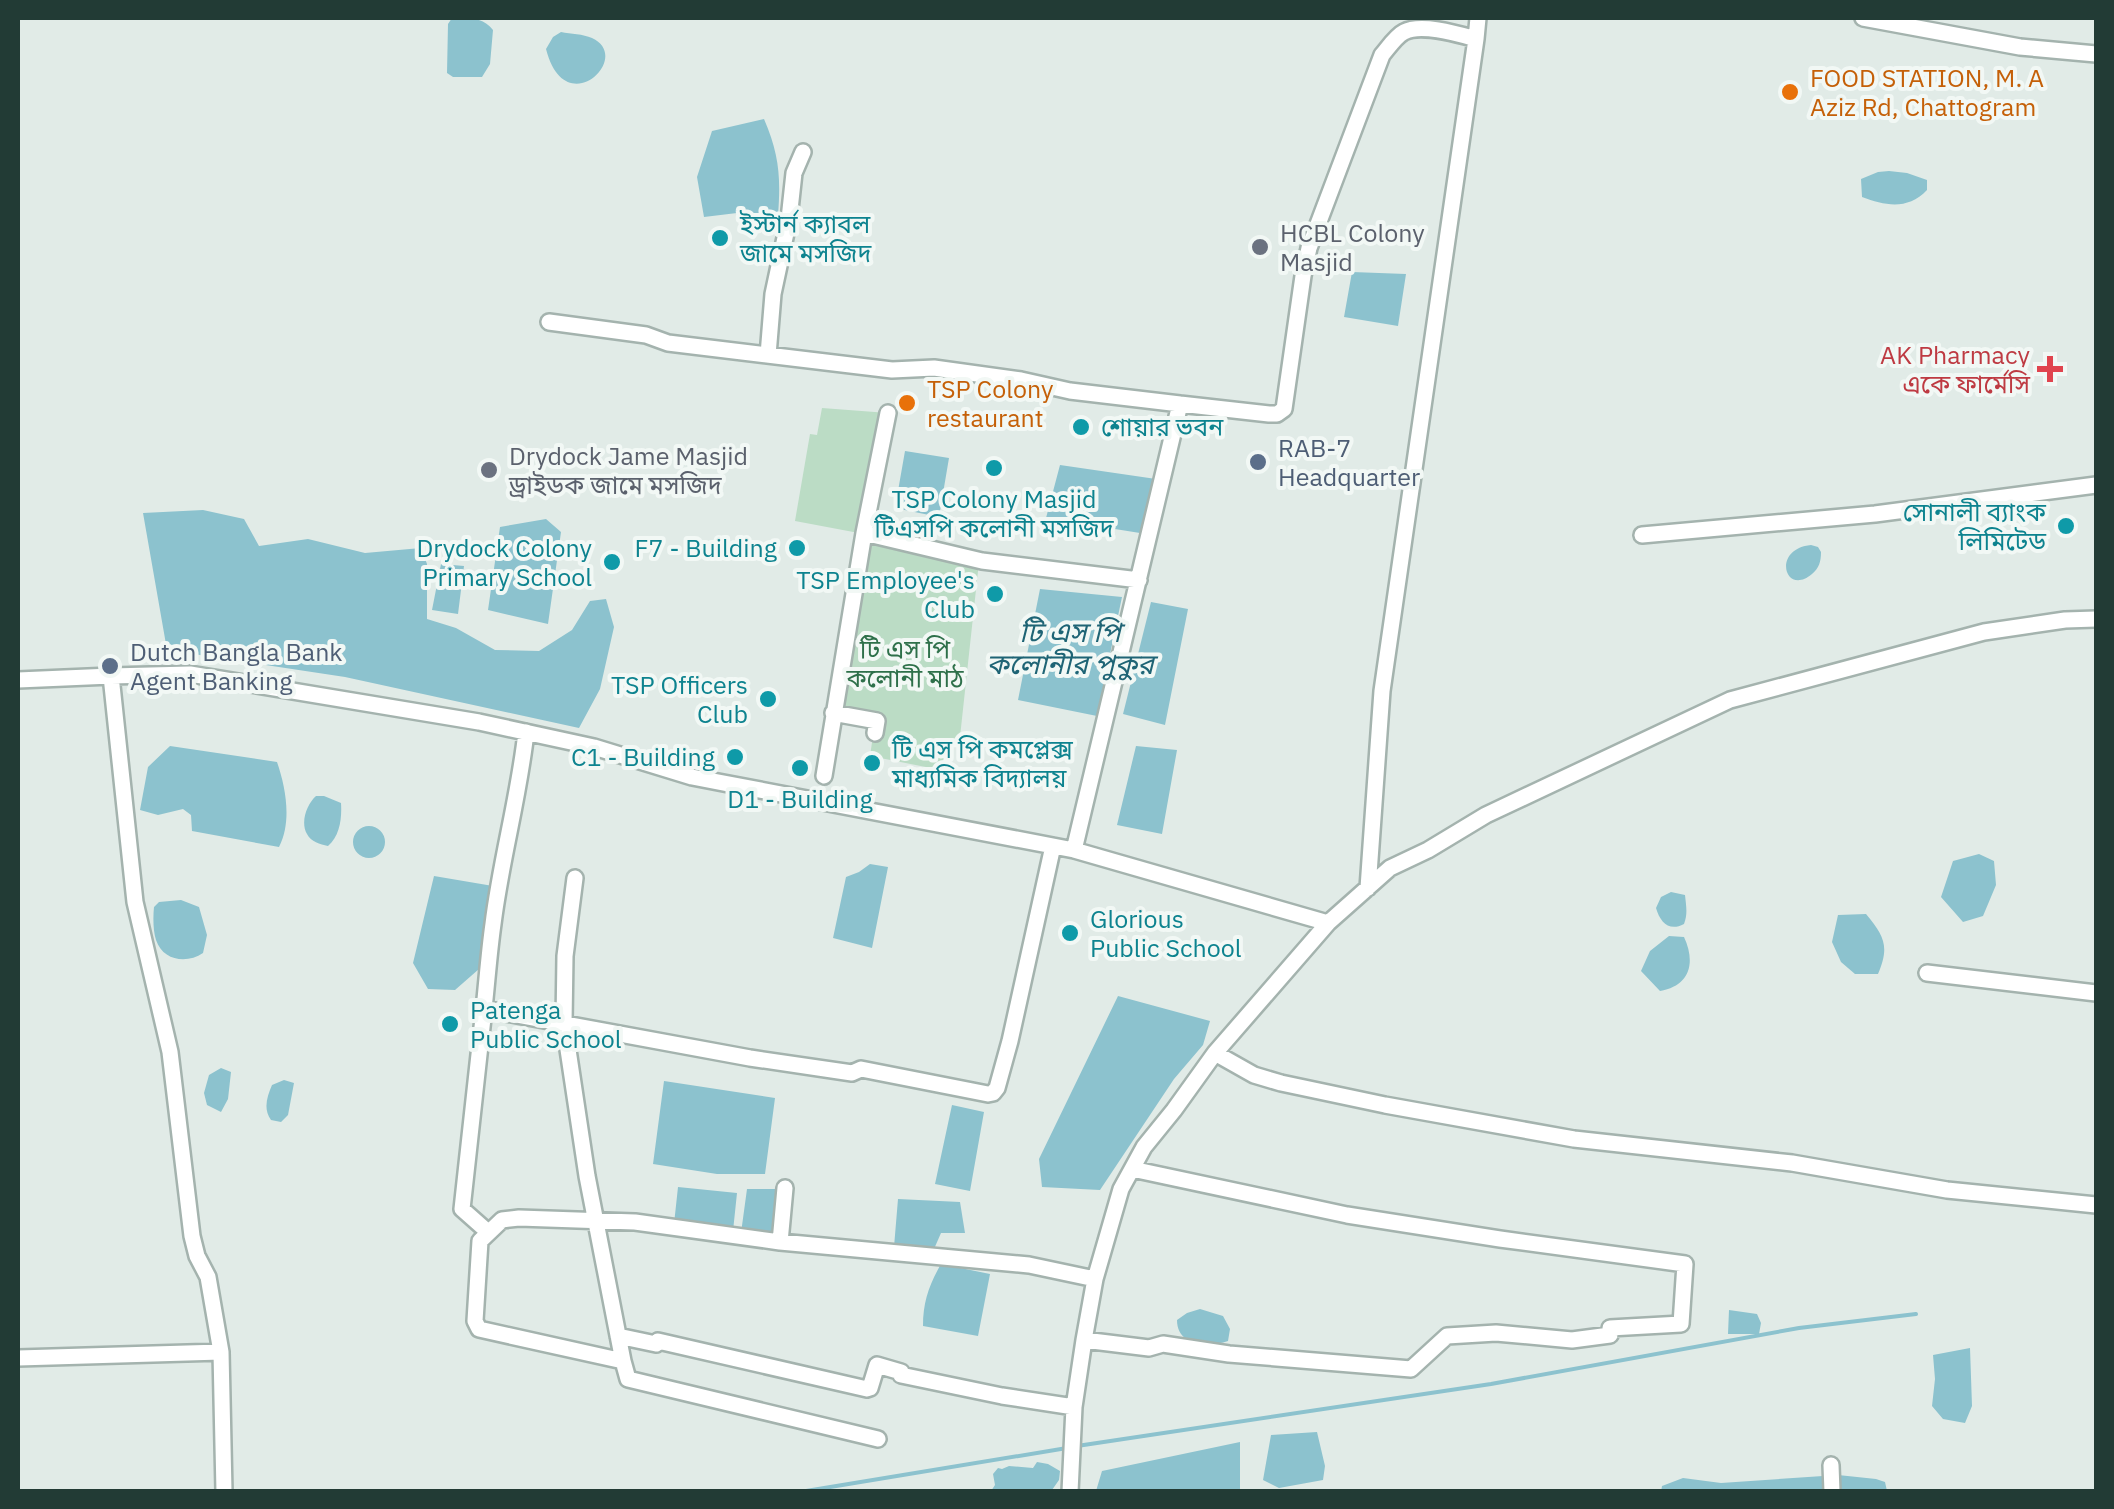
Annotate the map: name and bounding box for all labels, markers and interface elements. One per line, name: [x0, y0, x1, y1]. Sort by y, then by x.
place label: FOOD STATION, M. A Aziz Rd, Chattogram: [1810, 61, 2044, 123]
marker: FOOD STATION, M. A Aziz Rd, Chattogram: [1779, 81, 1801, 103]
place label: ইস্টার্ন ক্যাবল জামে মসজিদ: [739, 207, 873, 269]
place label: HCBL Colony Masjid: [1280, 216, 1425, 278]
marker: ইস্টার্ন ক্যাবল জামে মসজিদ: [709, 227, 731, 249]
marker: HCBL Colony Masjid: [1249, 236, 1271, 258]
place label: AK Pharmacy একে ফার্মেসি: [1880, 338, 2031, 400]
marker: AK Pharmacy একে ফার্মেসি: [2039, 358, 2061, 380]
place label: TSP Colony restaurant: [927, 372, 1054, 434]
marker: TSP Colony restaurant: [896, 392, 918, 414]
place label: শোয়ার ভবন: [1101, 410, 1224, 443]
marker: শোয়ার ভবন: [1070, 416, 1092, 438]
place label: RAB-7 Headquarter: [1278, 431, 1420, 493]
place label: Drydock Jame Masjid ড্রাইডক জামে মসজিদ: [508, 439, 748, 501]
marker: RAB-7 Headquarter: [1247, 451, 1269, 473]
marker: TSP Colony Masjid টিএসপি কলোনী মসজিদ: [983, 457, 1005, 479]
marker: Drydock Jame Masjid ড্রাইডক জামে মসজিদ: [478, 459, 500, 481]
place label: TSP Colony Masjid টিএসপি কলোনী মসজিদ: [873, 482, 1115, 544]
place label: সোনালী ব্যাংক লিমিটেড: [1903, 495, 2047, 557]
marker: সোনালী ব্যাংক লিমিটেড: [2055, 515, 2077, 537]
place label: Drydock Colony Primary School: [416, 531, 593, 593]
place label: F7 - Building: [635, 531, 777, 564]
marker: F7 - Building: [786, 537, 808, 559]
marker: Drydock Colony Primary School: [601, 551, 623, 573]
place label: TSP Employee's Club: [796, 563, 975, 625]
marker: TSP Employee's Club: [984, 583, 1006, 605]
water label: টি এস পি কলোনীর পুকুর: [986, 613, 1159, 682]
park label: টি এস পি কলোনী মাঠ: [845, 632, 964, 694]
place label: Dutch Bangla Bank Agent Banking: [130, 635, 343, 697]
marker: Dutch Bangla Bank Agent Banking: [99, 655, 121, 677]
place label: TSP Officers Club: [611, 668, 748, 730]
marker: TSP Officers Club: [757, 688, 779, 710]
place label: টি এস পি কমপ্লেক্স মাধ্যমিক বিদ্যালয়: [891, 732, 1073, 794]
place label: C1 - Building: [571, 740, 715, 773]
marker: C1 - Building: [724, 746, 746, 768]
marker: টি এস পি কমপ্লেক্স মাধ্যমিক বিদ্যালয়: [861, 752, 883, 774]
marker: D1 - Building: [789, 757, 811, 779]
place label: D1 - Building: [727, 782, 873, 815]
place label: Glorious Public School: [1090, 902, 1242, 964]
marker: Glorious Public School: [1059, 922, 1081, 944]
place label: Patenga Public School: [470, 993, 622, 1055]
marker: Patenga Public School: [439, 1013, 461, 1035]

